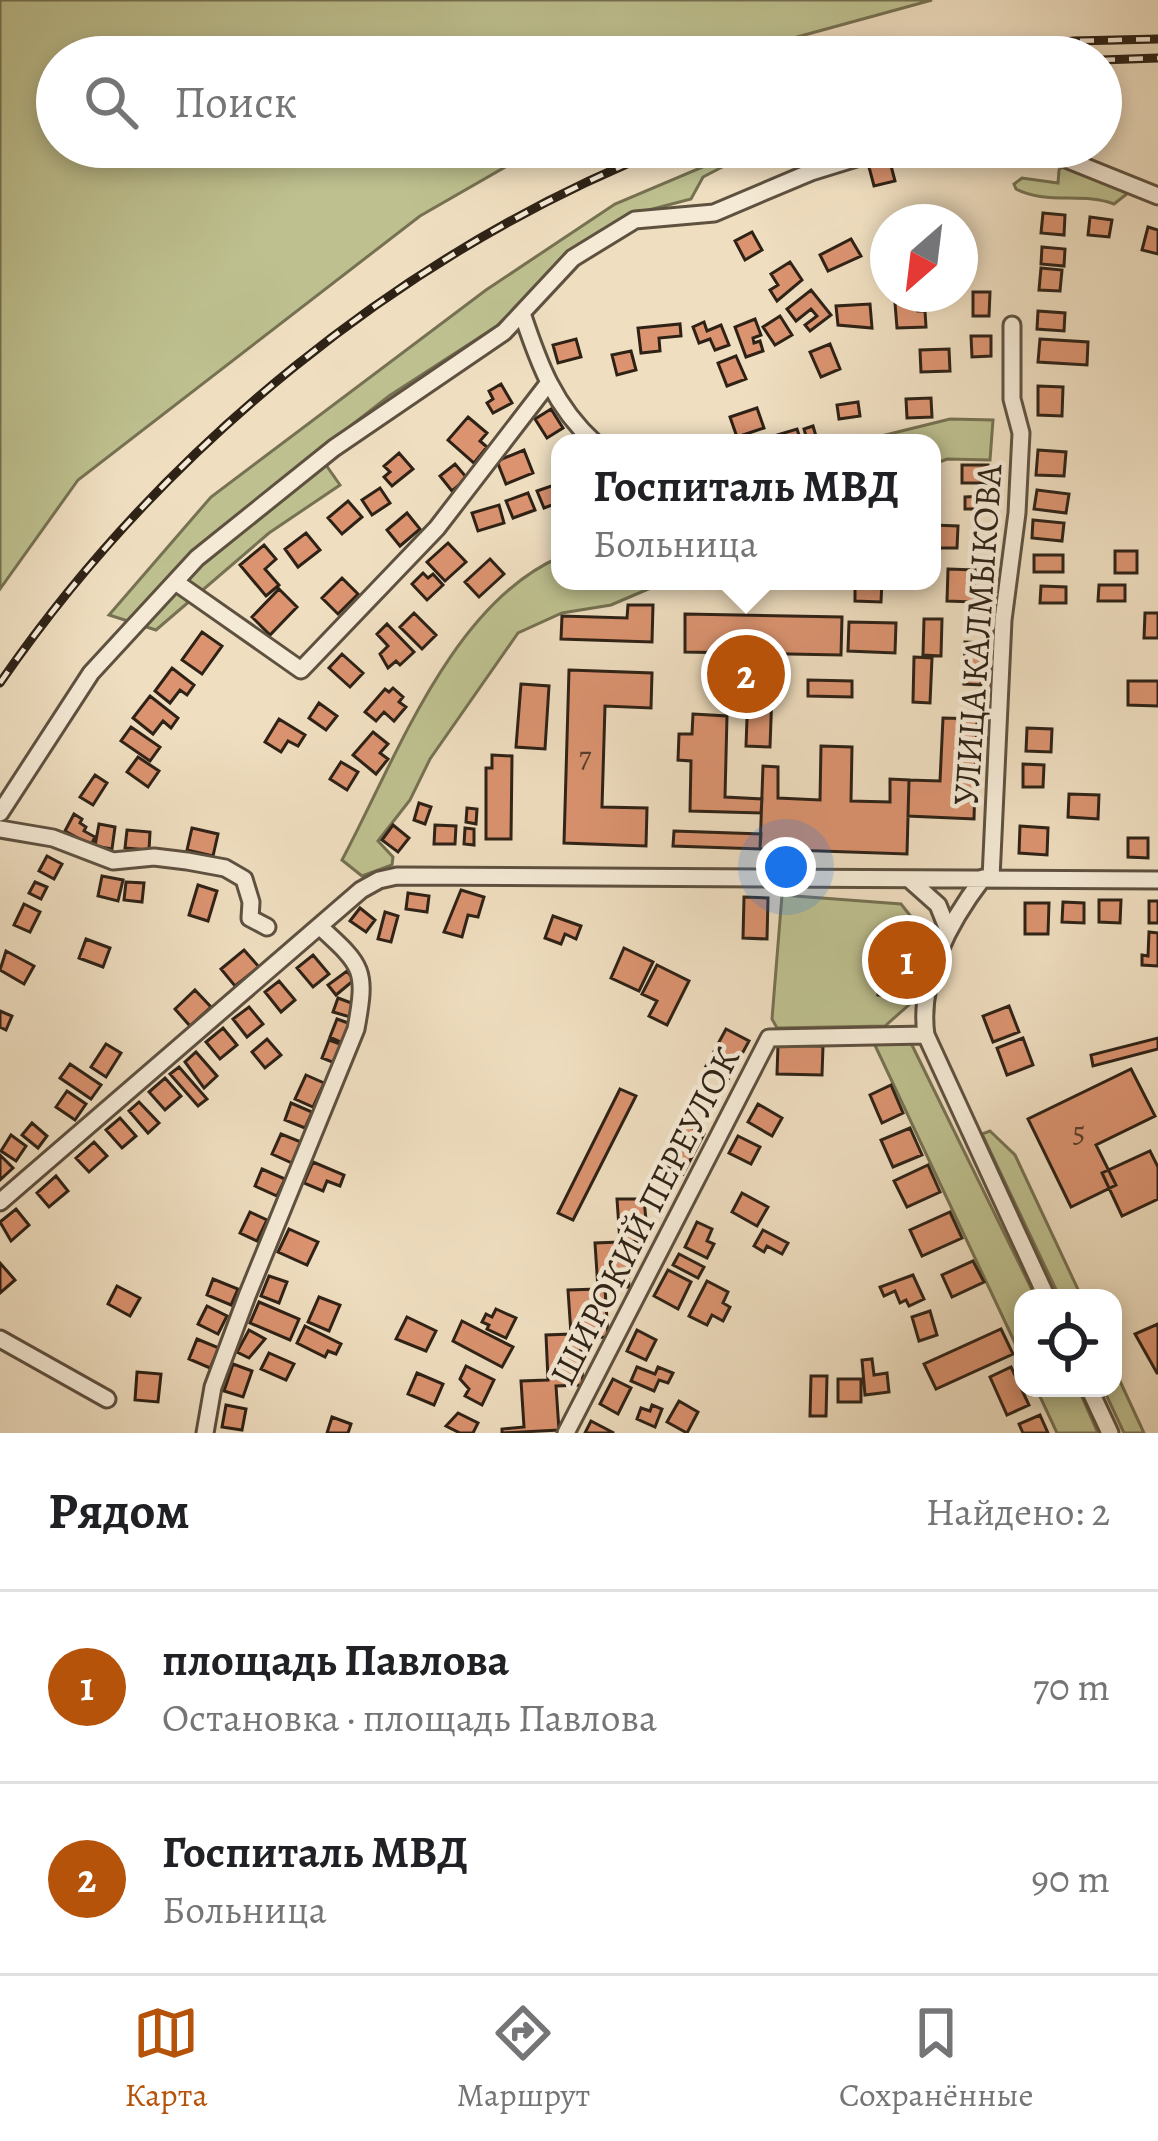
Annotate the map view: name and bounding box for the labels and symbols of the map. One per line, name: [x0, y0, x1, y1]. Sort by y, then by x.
north arrow: [870, 204, 978, 312]
street label: УЛИЦА КАЛМЫКОВА: [941, 462, 1013, 807]
pin: 2: [707, 629, 785, 719]
house number: 7: [579, 737, 592, 777]
your location: [756, 837, 816, 897]
pin: 1: [868, 915, 946, 1005]
street label: ШИРОКИЙ ПЕРЕУЛОК: [537, 1039, 751, 1393]
house number: 5: [1073, 1112, 1085, 1152]

